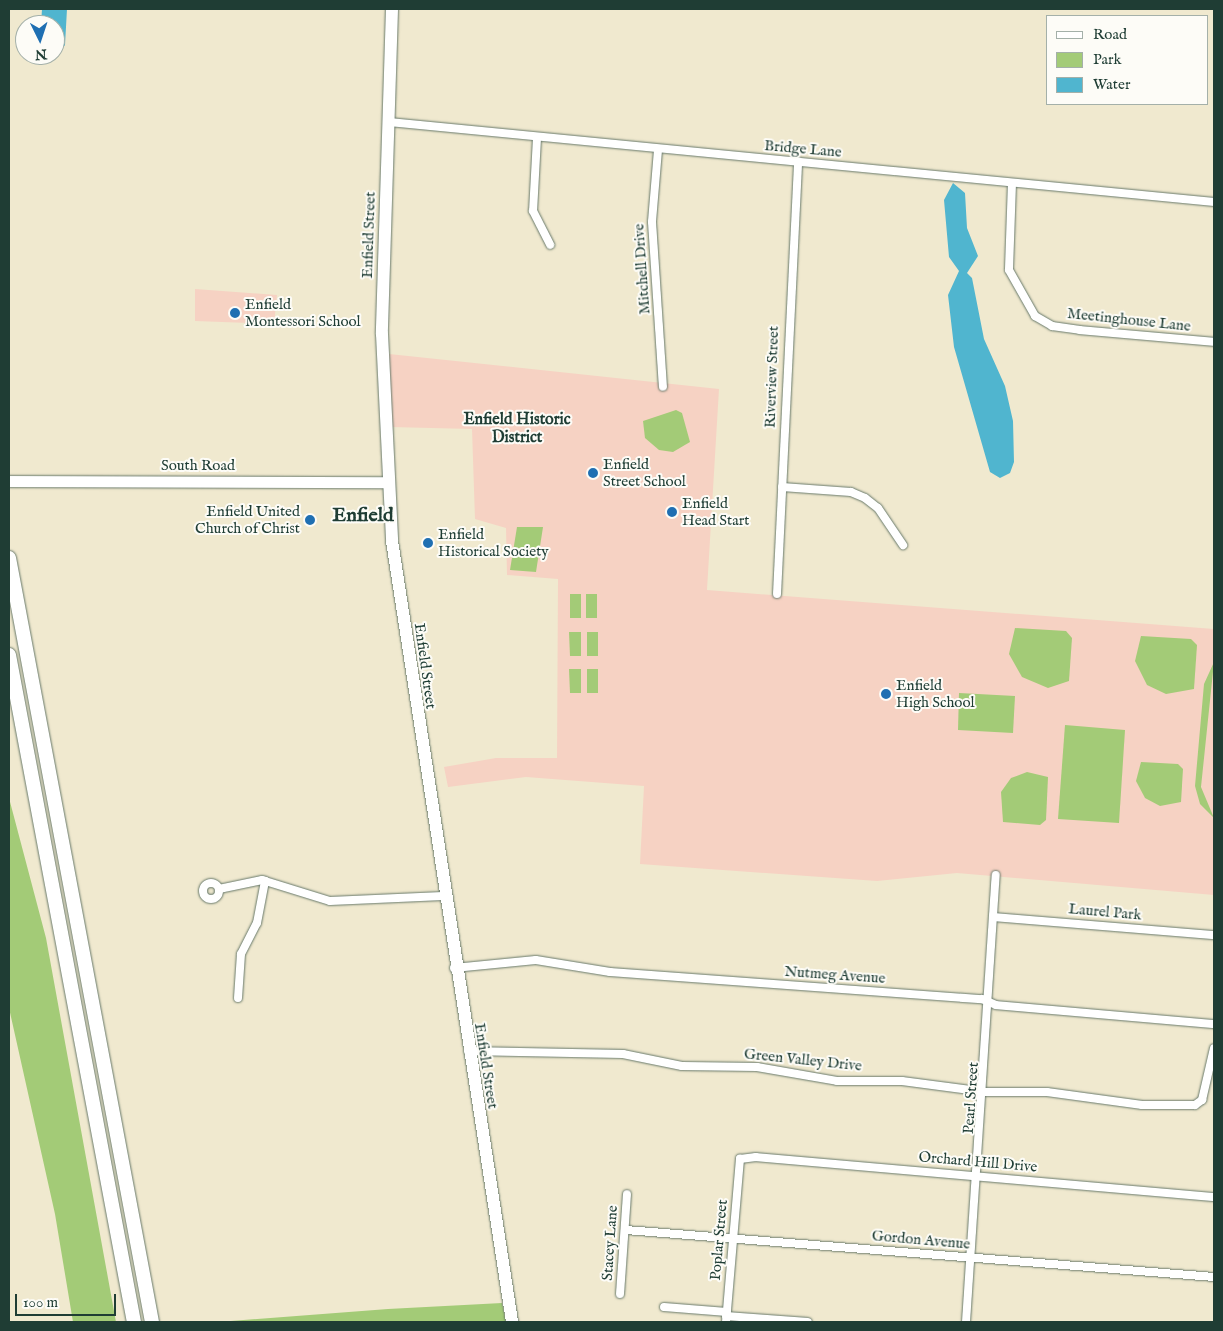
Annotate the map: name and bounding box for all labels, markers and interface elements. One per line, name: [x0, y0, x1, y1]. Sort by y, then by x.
north arrow: [15, 15, 65, 65]
legend: [1046, 15, 1208, 105]
text: Road: [1093, 25, 1127, 44]
text: N: [34, 45, 48, 63]
text: Park: [1093, 50, 1122, 69]
text: Water: [1093, 75, 1130, 94]
street label: Bridge Lane: [764, 137, 842, 161]
street label: Enfield Street: [358, 191, 380, 279]
street label: Mitchell Drive: [630, 223, 654, 315]
place label: Enfield Montessori School: [245, 295, 361, 330]
street label: Meetinghouse Lane: [1066, 305, 1192, 335]
marker: Enfield Montessori School: [229, 307, 241, 319]
street label: Riverview Street: [761, 326, 783, 428]
district label: Enfield Historic District: [463, 410, 571, 448]
place label: Enfield Street School: [603, 455, 686, 490]
street label: South Road: [161, 457, 235, 475]
marker: Enfield Street School: [587, 467, 599, 479]
place label: Enfield Head Start: [682, 494, 749, 529]
place label: Enfield United Church of Christ: [195, 502, 300, 537]
district label: Enfield: [332, 503, 394, 527]
marker: Enfield Head Start: [666, 506, 678, 518]
marker: Enfield United Church of Christ: [304, 514, 316, 526]
place label: Enfield Historical Society: [438, 525, 549, 560]
marker: Enfield Historical Society: [422, 537, 434, 549]
street label: Enfield Street: [410, 622, 440, 710]
place label: Enfield High School: [896, 676, 975, 711]
marker: Enfield High School: [880, 688, 892, 700]
street label: Laurel Park: [1068, 900, 1142, 924]
street label: Nutmeg Avenue: [784, 962, 886, 988]
street label: Enfield Street: [470, 1022, 502, 1110]
street label: Green Valley Drive: [743, 1045, 863, 1075]
street label: Pearl Street: [960, 1061, 982, 1135]
street label: Orchard Hill Drive: [918, 1148, 1038, 1176]
street label: Poplar Street: [706, 1199, 732, 1281]
street label: Stacey Lane: [598, 1205, 622, 1281]
street label: Gordon Avenue: [871, 1227, 971, 1253]
scale bar: [18, 1284, 119, 1316]
text: 100 m: [23, 1293, 58, 1312]

